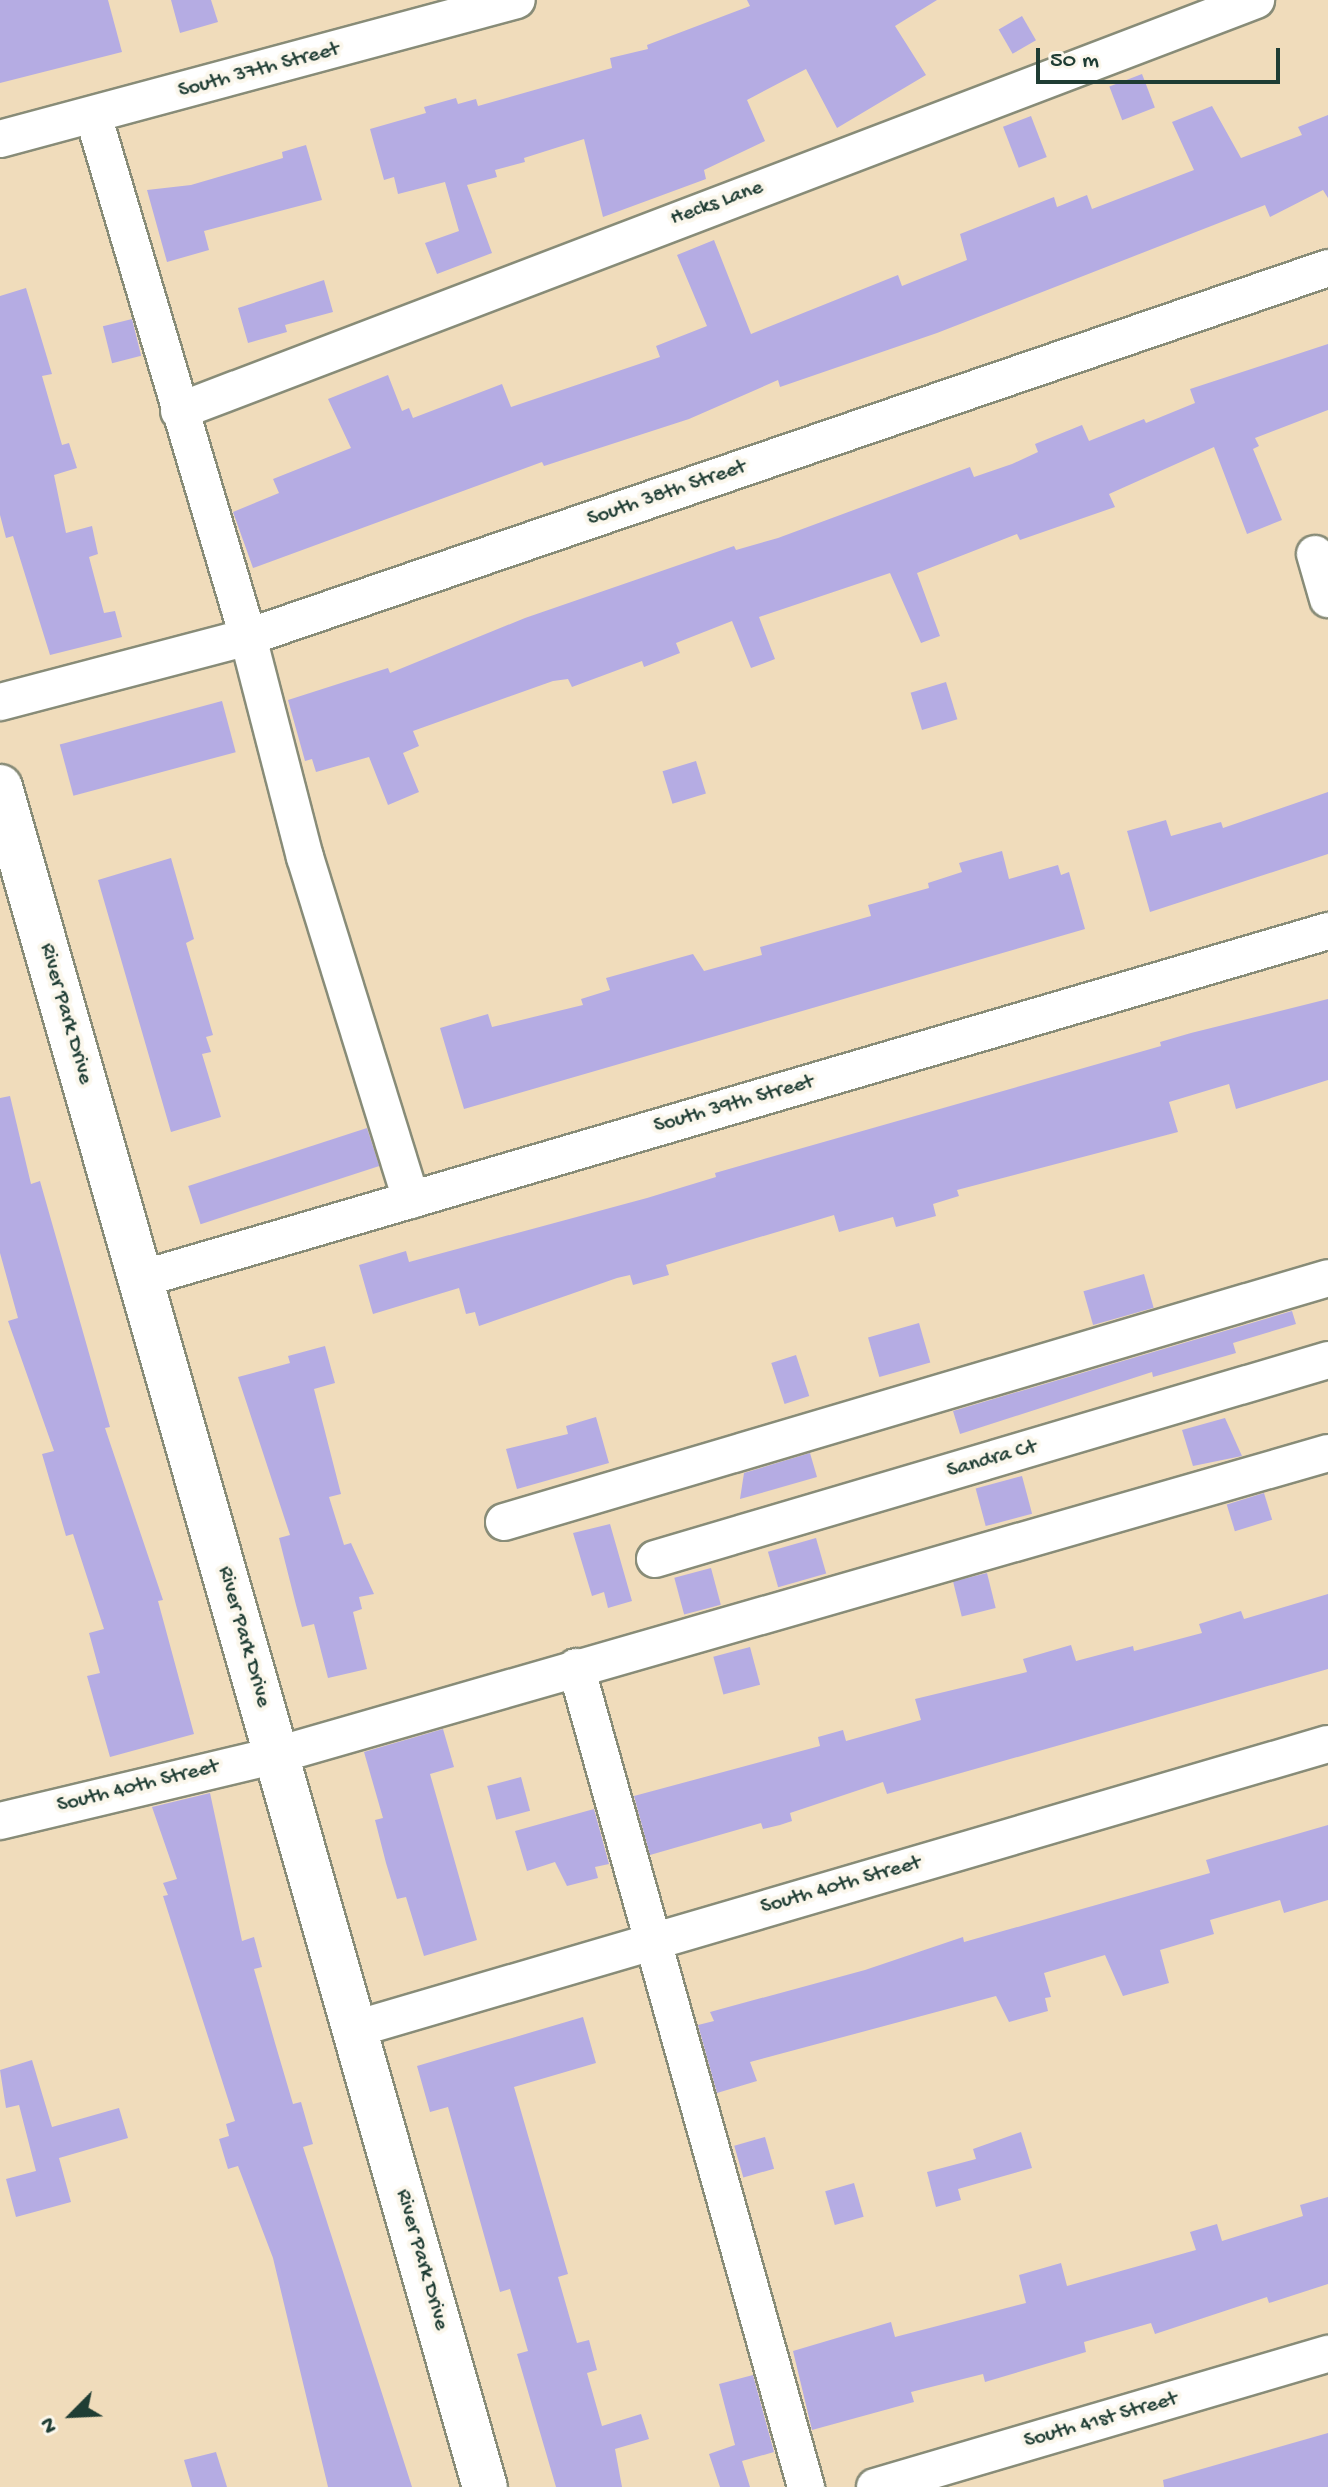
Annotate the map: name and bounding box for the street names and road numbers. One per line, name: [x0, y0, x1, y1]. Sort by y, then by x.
street label: South 37th Street: [176, 37, 342, 105]
street label: Hecks Lane: [667, 175, 767, 233]
street label: South 38th Street: [584, 454, 750, 534]
street label: River Park Drive: [32, 940, 98, 1088]
street label: South 39th Street: [651, 1070, 817, 1140]
street label: Sandra Ct: [944, 1435, 1040, 1485]
street label: River Park Drive: [210, 1563, 276, 1711]
street label: South 40th Street: [55, 1754, 221, 1820]
street label: South 40th Street: [758, 1850, 924, 1922]
street label: River Park Drive: [388, 2186, 454, 2334]
street label: South 41st Street: [1021, 2387, 1181, 2455]

